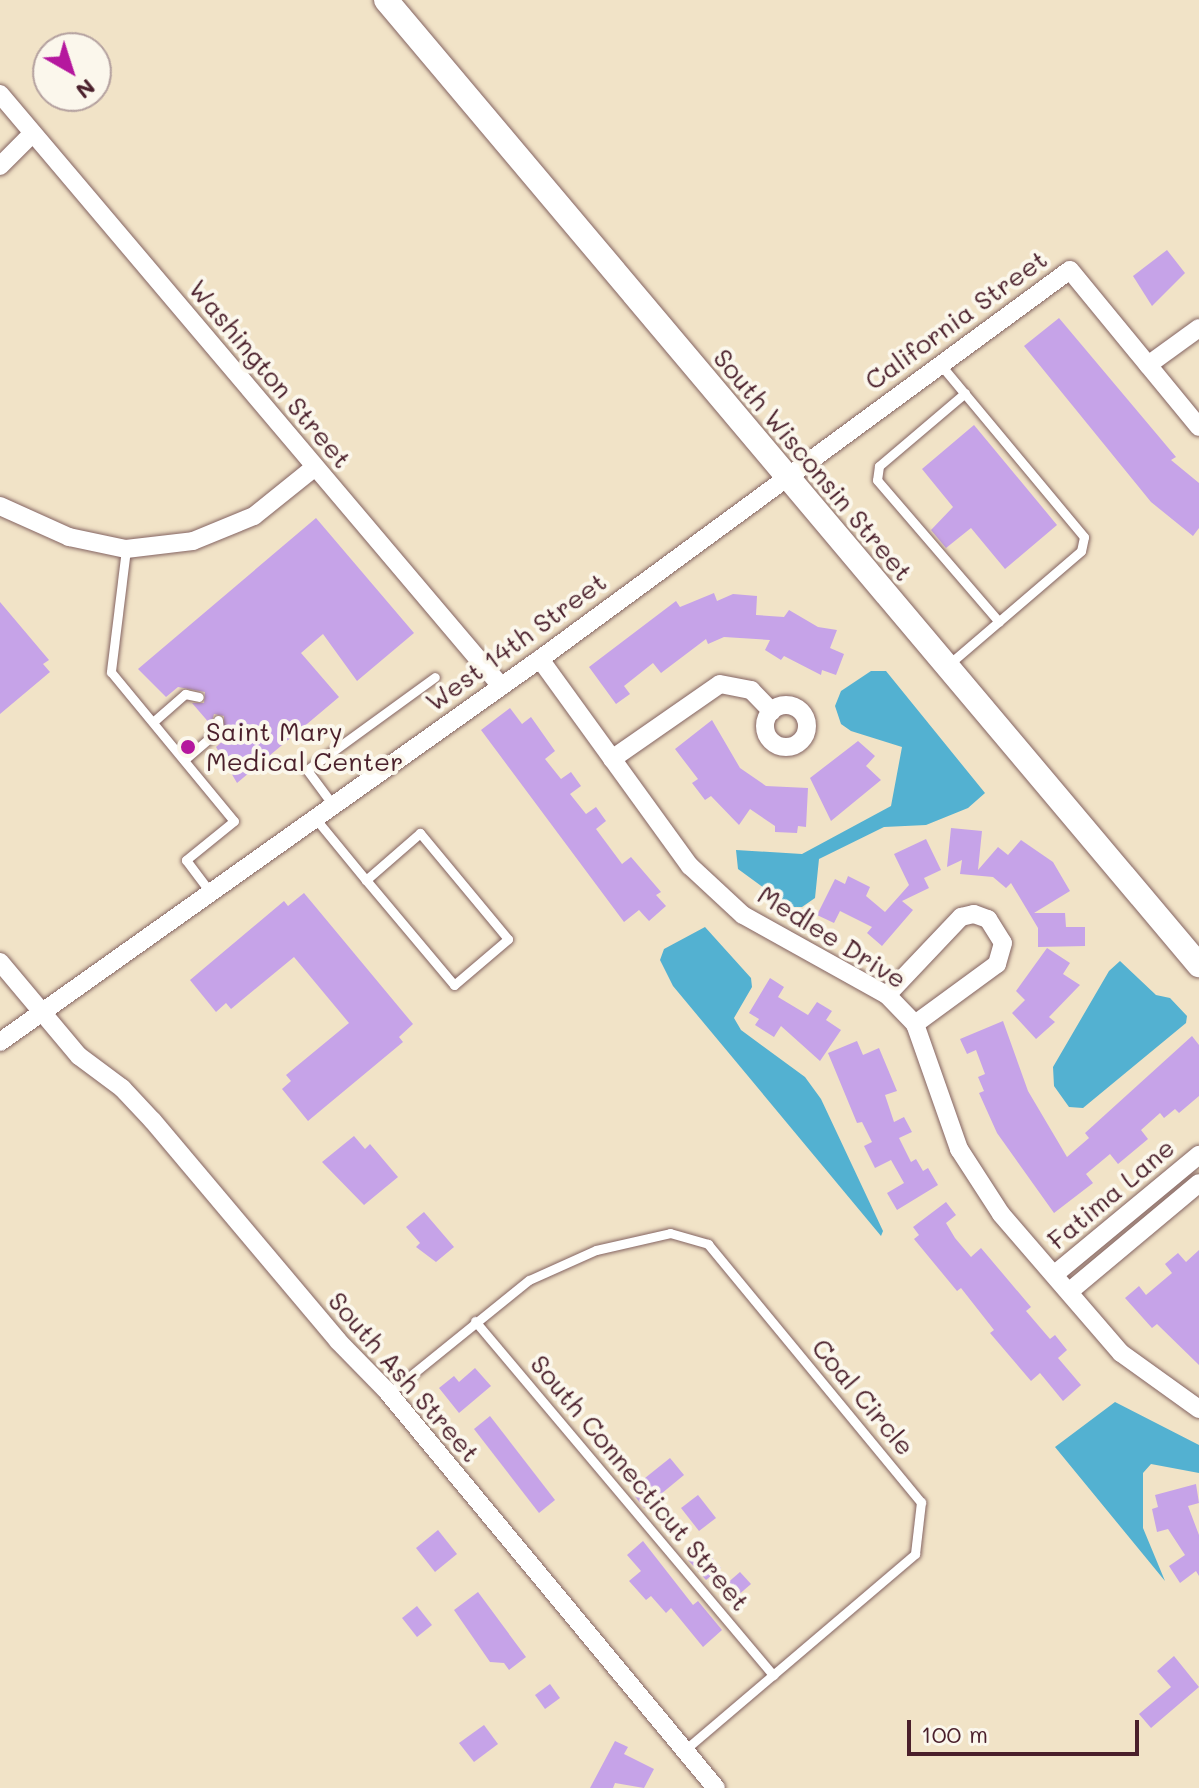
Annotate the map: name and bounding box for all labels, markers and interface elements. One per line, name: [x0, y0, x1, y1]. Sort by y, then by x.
north arrow: [32, 32, 112, 112]
text: N: [71, 73, 102, 106]
street label: California Street: [859, 243, 1053, 397]
street label: Washington Street: [182, 274, 358, 474]
street label: South Wisconsin Street: [707, 343, 919, 587]
street label: West 14th Street: [420, 566, 612, 718]
place label: Saint Mary Medical Center: [206, 716, 403, 778]
marker: Saint Mary Medical Center: [177, 736, 199, 758]
street label: Medlee Drive: [752, 879, 912, 995]
street label: Fatima Lane: [1041, 1132, 1181, 1256]
street label: South Ash Street: [322, 1286, 486, 1468]
street label: Coal Circle: [805, 1332, 921, 1462]
street label: South Connecticut Street: [524, 1349, 756, 1617]
scale bar: [911, 1704, 1143, 1754]
text: 100 m: [921, 1718, 988, 1749]

